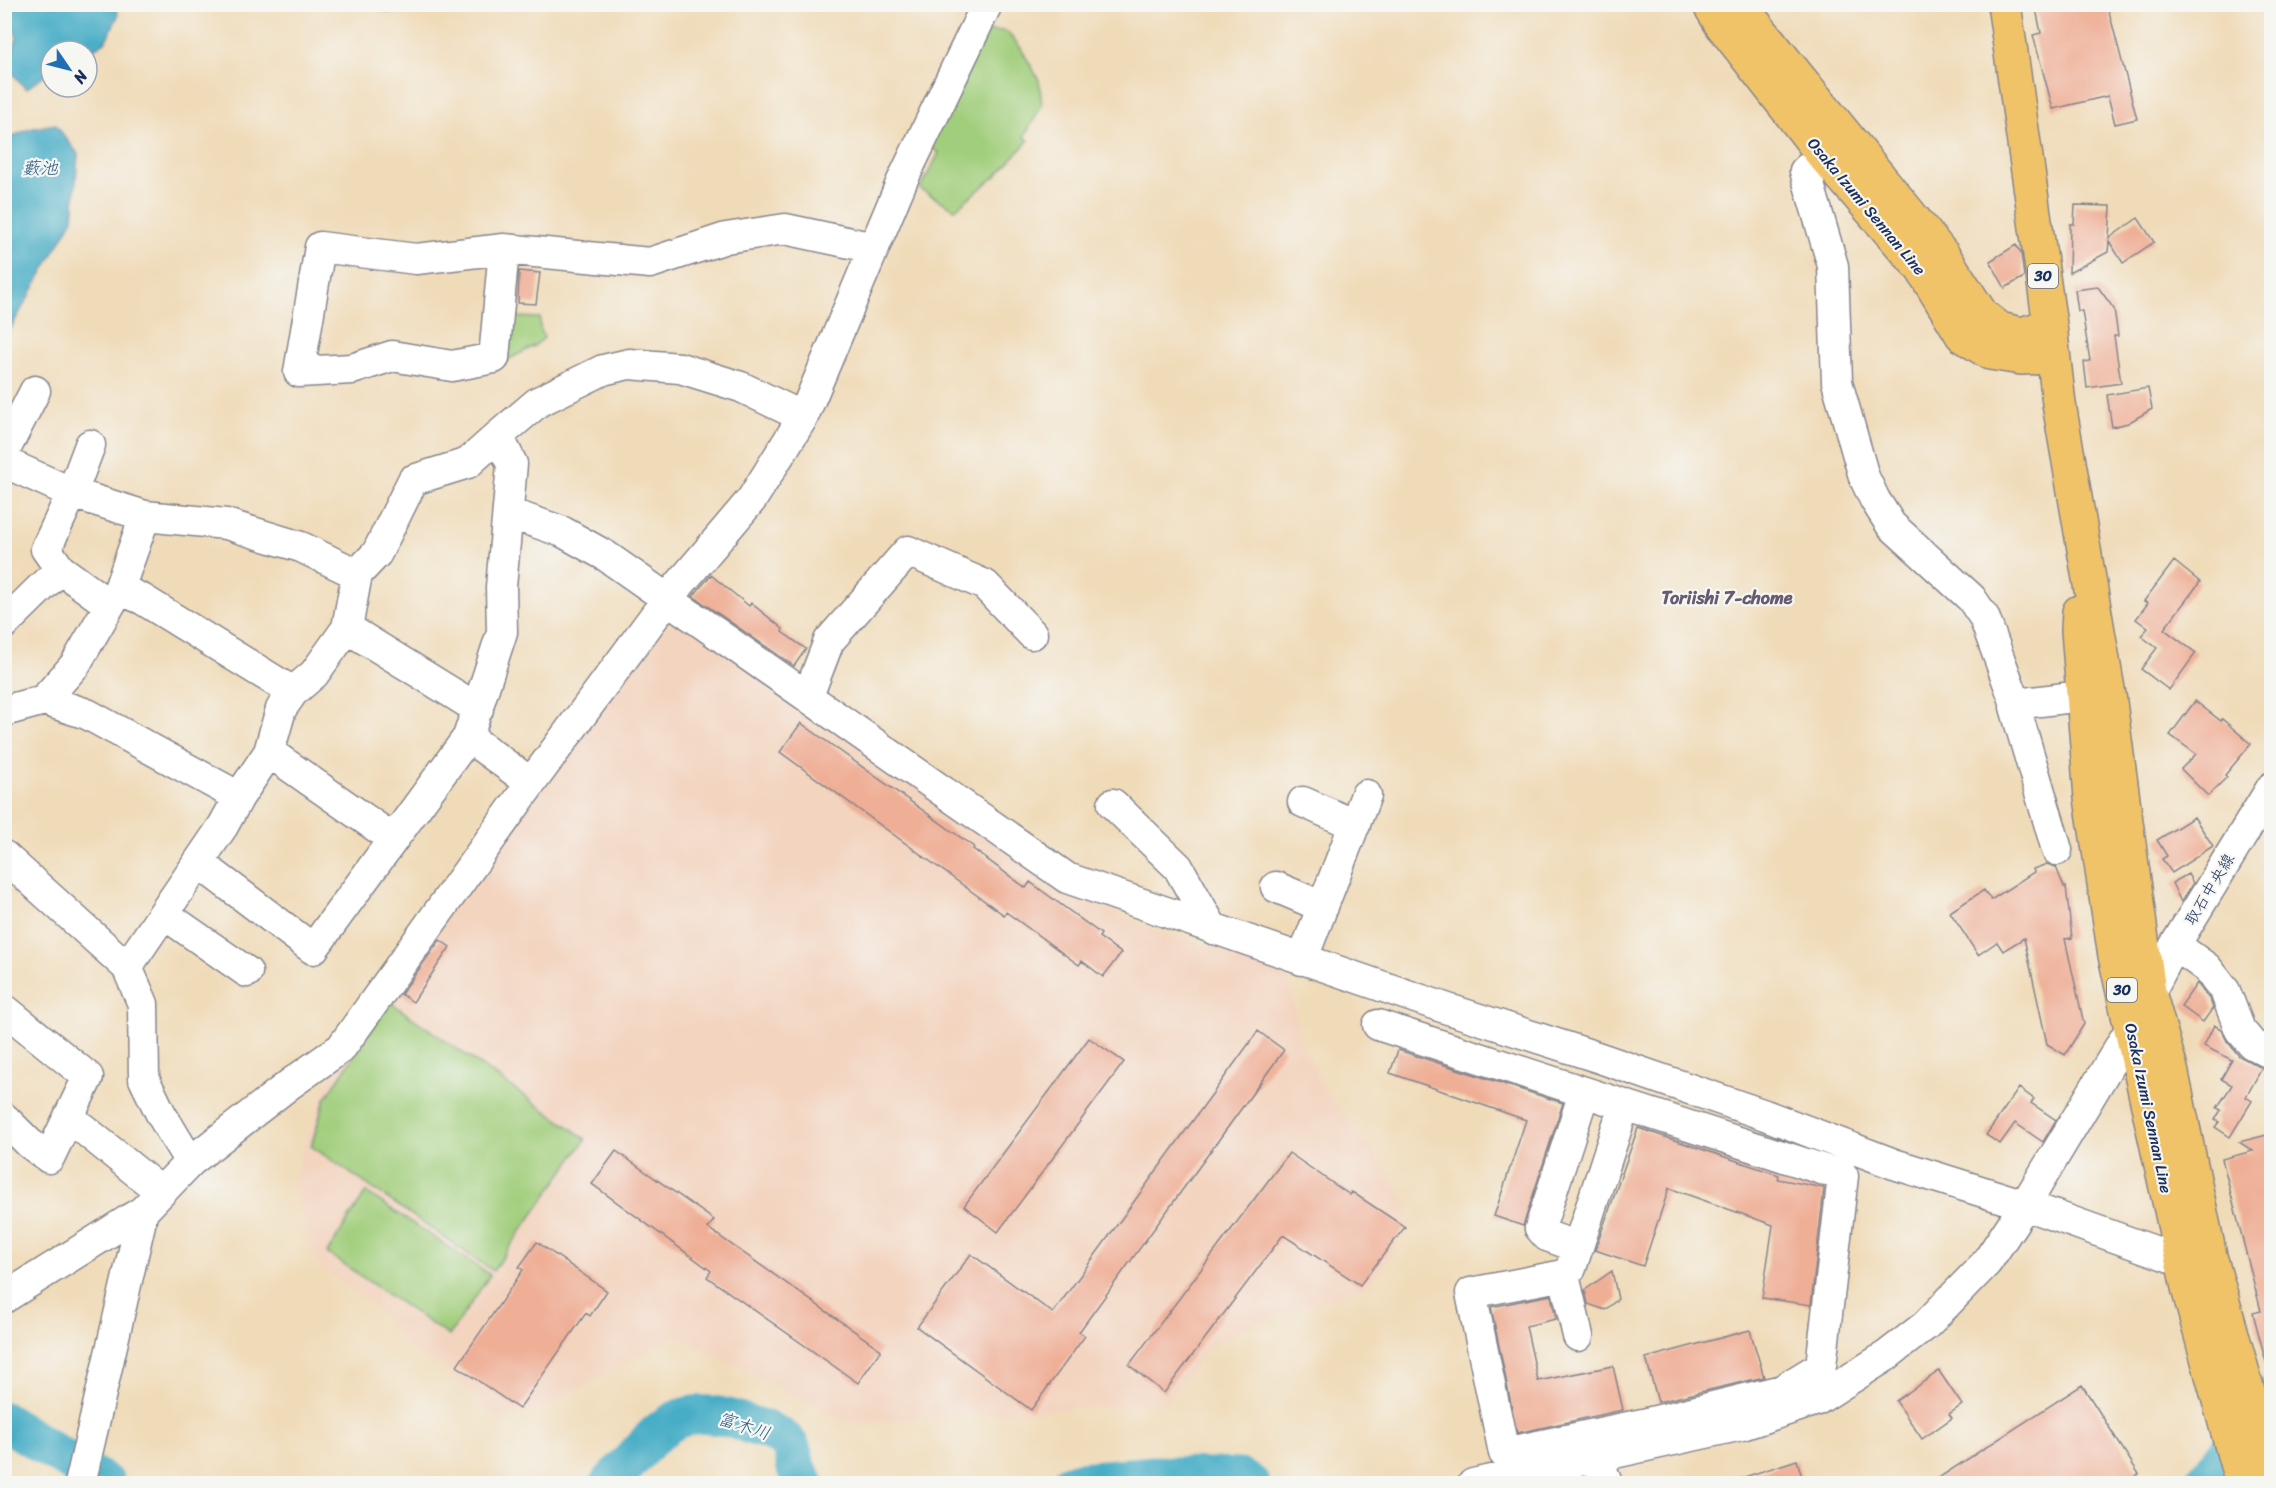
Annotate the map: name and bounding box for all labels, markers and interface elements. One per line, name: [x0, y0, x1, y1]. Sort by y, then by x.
north arrow: [39, 39, 99, 99]
text: N: [65, 64, 97, 91]
street label: Osaka Izumi Sennan Line: [1800, 131, 1933, 282]
water label: 藪池: [22, 152, 59, 184]
road number: 30: [2028, 264, 2058, 288]
district label: Toriishi 7-chome: [1662, 582, 1793, 614]
street label: 取石中央線: [2176, 847, 2242, 931]
road number: 30: [2107, 978, 2137, 1002]
street label: Osaka Izumi Sennan Line: [2116, 1020, 2181, 1196]
water label: 富木川: [713, 1402, 775, 1450]

